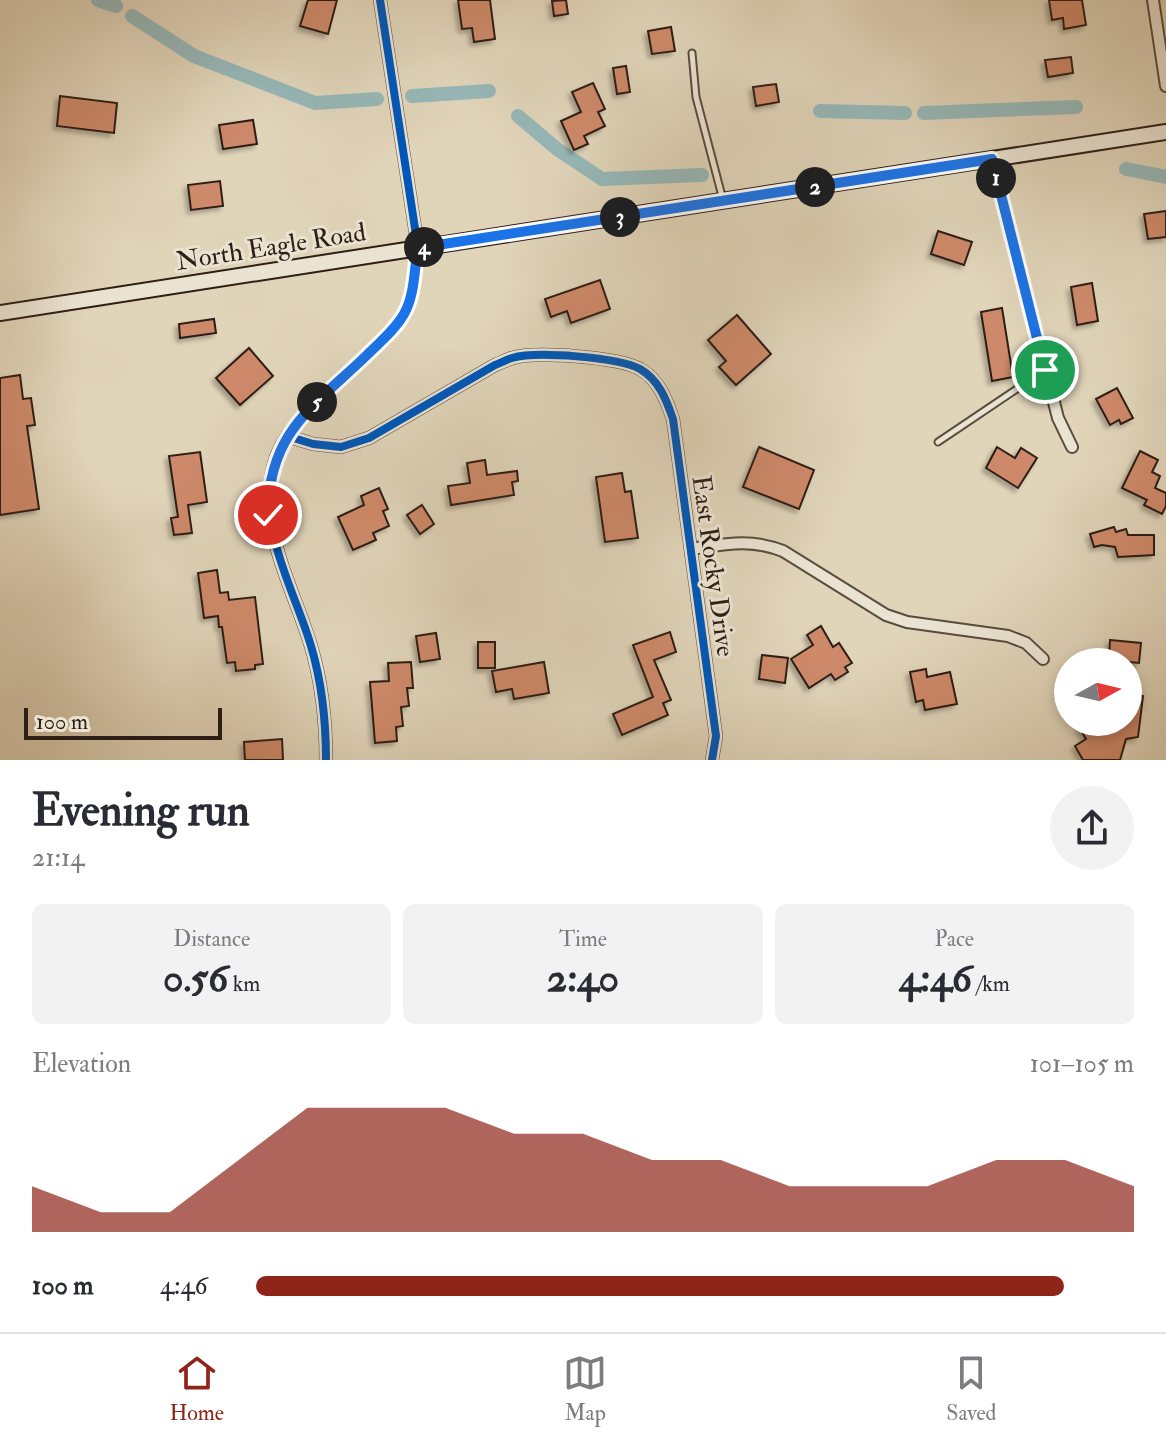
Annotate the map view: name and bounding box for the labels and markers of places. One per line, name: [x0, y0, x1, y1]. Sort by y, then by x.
pin: 1: [976, 158, 1016, 198]
pin: 2: [795, 167, 835, 207]
pin: 3: [600, 197, 640, 237]
pin: 4: [404, 227, 444, 267]
pin: [1011, 336, 1079, 404]
pin: 5: [297, 382, 337, 422]
pin: [234, 481, 302, 549]

